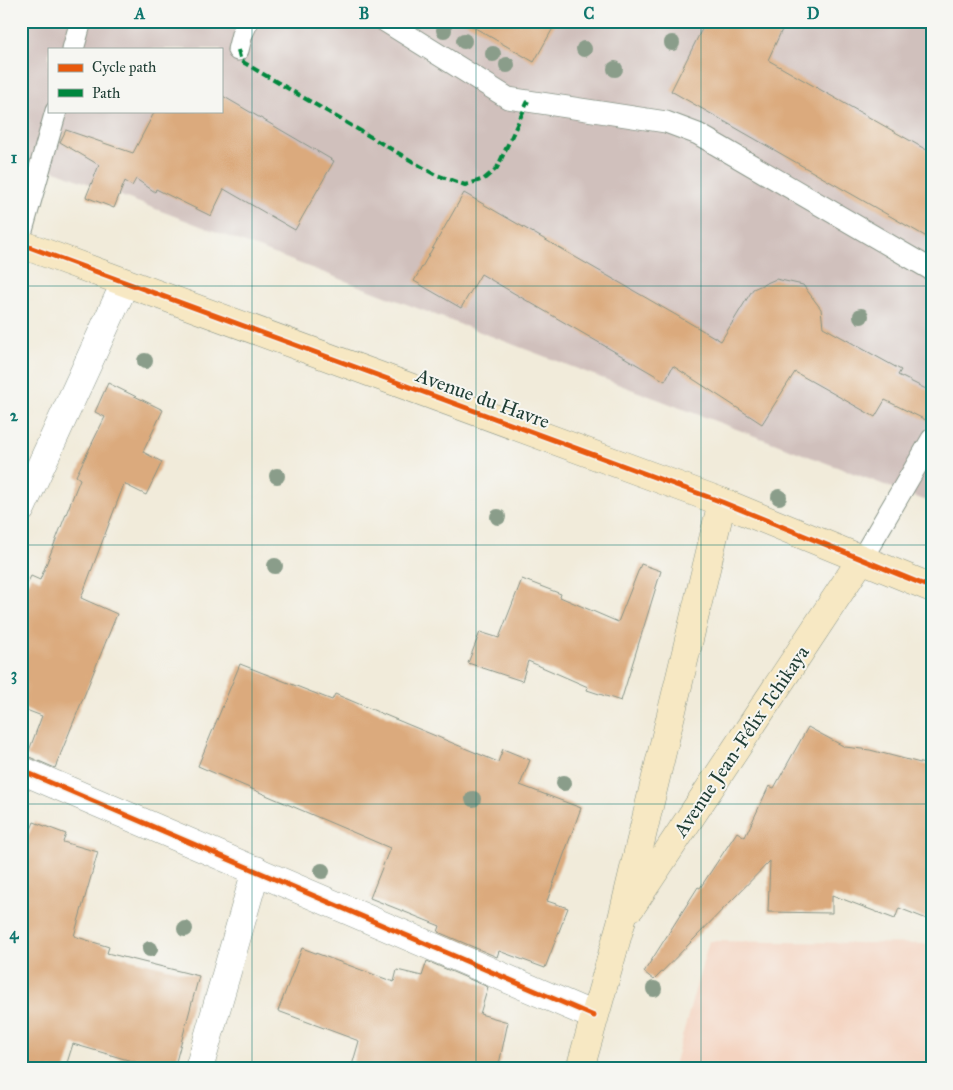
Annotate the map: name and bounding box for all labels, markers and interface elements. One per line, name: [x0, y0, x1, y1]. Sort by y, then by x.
text: A: [134, 4, 146, 23]
text: B: [359, 4, 369, 23]
text: C: [584, 4, 595, 23]
text: D: [807, 4, 820, 23]
legend: [48, 48, 222, 112]
text: Cycle path: [92, 58, 157, 76]
text: Path: [92, 84, 121, 102]
text: 1: [11, 148, 18, 167]
street label: Avenue du Havre: [412, 362, 553, 433]
text: 2: [10, 406, 19, 425]
street label: Avenue Jean-Félix Tchikaya: [667, 640, 815, 842]
text: 3: [11, 665, 17, 685]
text: 4: [10, 924, 20, 944]

